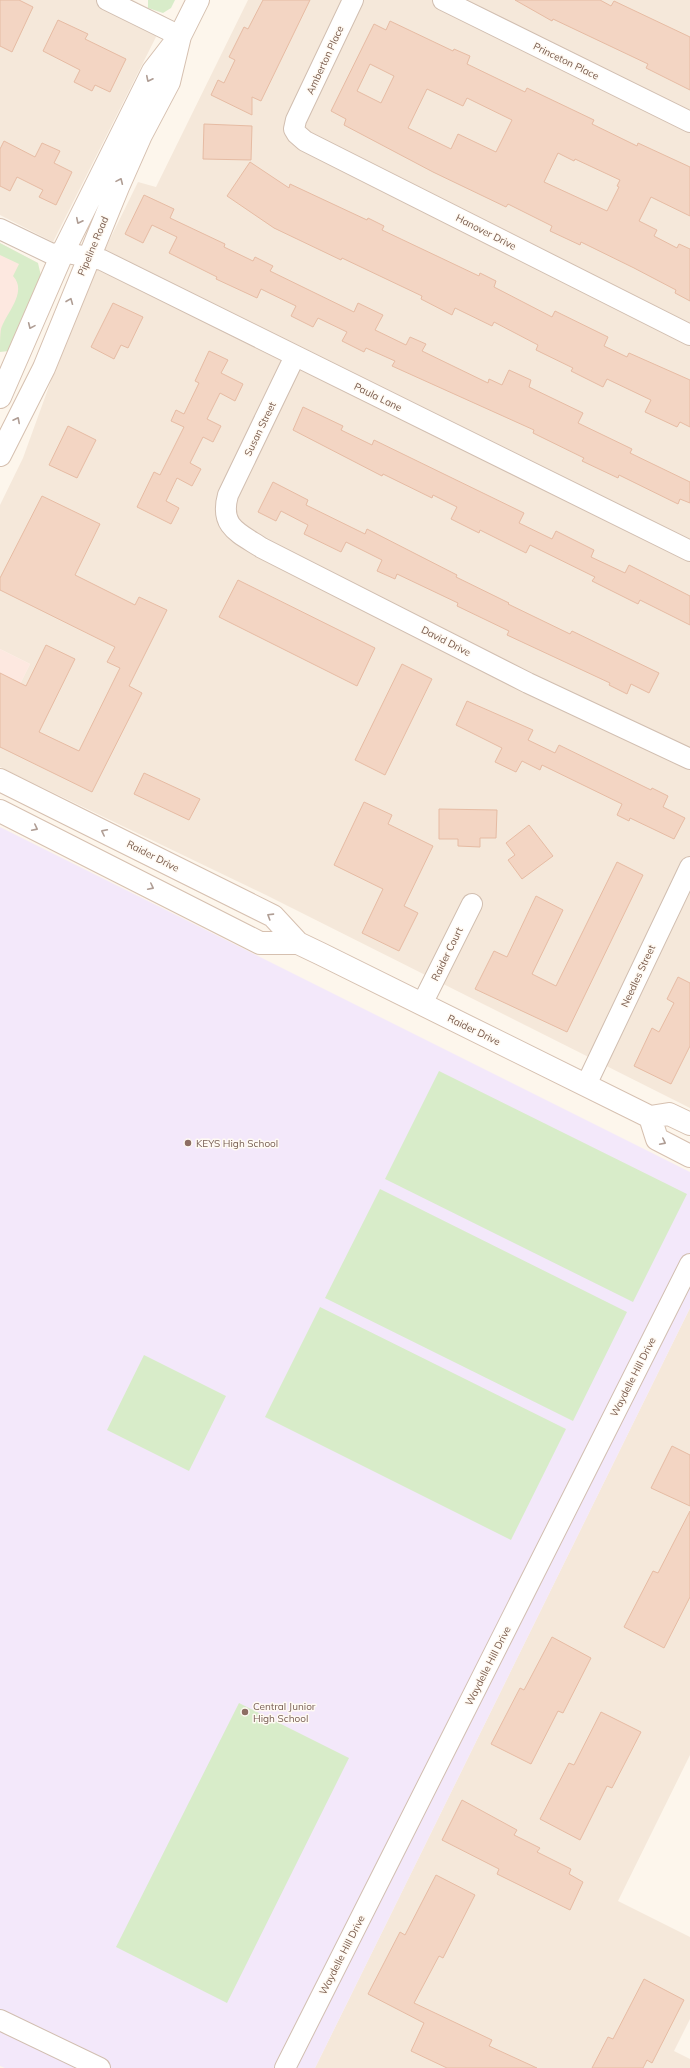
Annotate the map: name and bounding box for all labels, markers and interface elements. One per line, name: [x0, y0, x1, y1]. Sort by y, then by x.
street label: Amberton Place: [303, 24, 347, 96]
street label: Princeton Place: [531, 40, 601, 82]
one-way arrow: [146, 75, 154, 82]
one-way arrow: [115, 178, 123, 186]
street label: Hanover Drive: [454, 211, 518, 253]
street label: Pipeline Road: [75, 214, 111, 278]
one-way arrow: [76, 216, 84, 224]
one-way arrow: [66, 298, 74, 305]
one-way arrow: [28, 322, 36, 329]
street label: Paula Lane: [352, 380, 404, 414]
street label: Susan Street: [241, 399, 279, 458]
one-way arrow: [13, 417, 20, 424]
street label: David Drive: [419, 623, 473, 659]
one-way arrow: [31, 824, 38, 831]
one-way arrow: [101, 829, 108, 837]
street label: Raider Drive: [125, 837, 181, 875]
one-way arrow: [147, 882, 154, 890]
one-way arrow: [267, 913, 274, 920]
street label: Raider Court: [428, 924, 466, 983]
street label: Needles Street: [618, 942, 658, 1009]
street label: Raider Drive: [445, 1012, 503, 1048]
place label: KEYS High School: [196, 1137, 278, 1150]
one-way arrow: [658, 1137, 666, 1145]
marker: KEYS High School: [183, 1138, 193, 1148]
street label: Waydelle Hill Drive: [607, 1335, 659, 1419]
street label: Waydelle Hill Drive: [462, 1624, 514, 1708]
place label: Central Junior High School: [253, 1700, 316, 1725]
marker: Central Junior High School: [240, 1707, 250, 1717]
street label: Waydelle Hill Drive: [316, 1913, 368, 1997]

